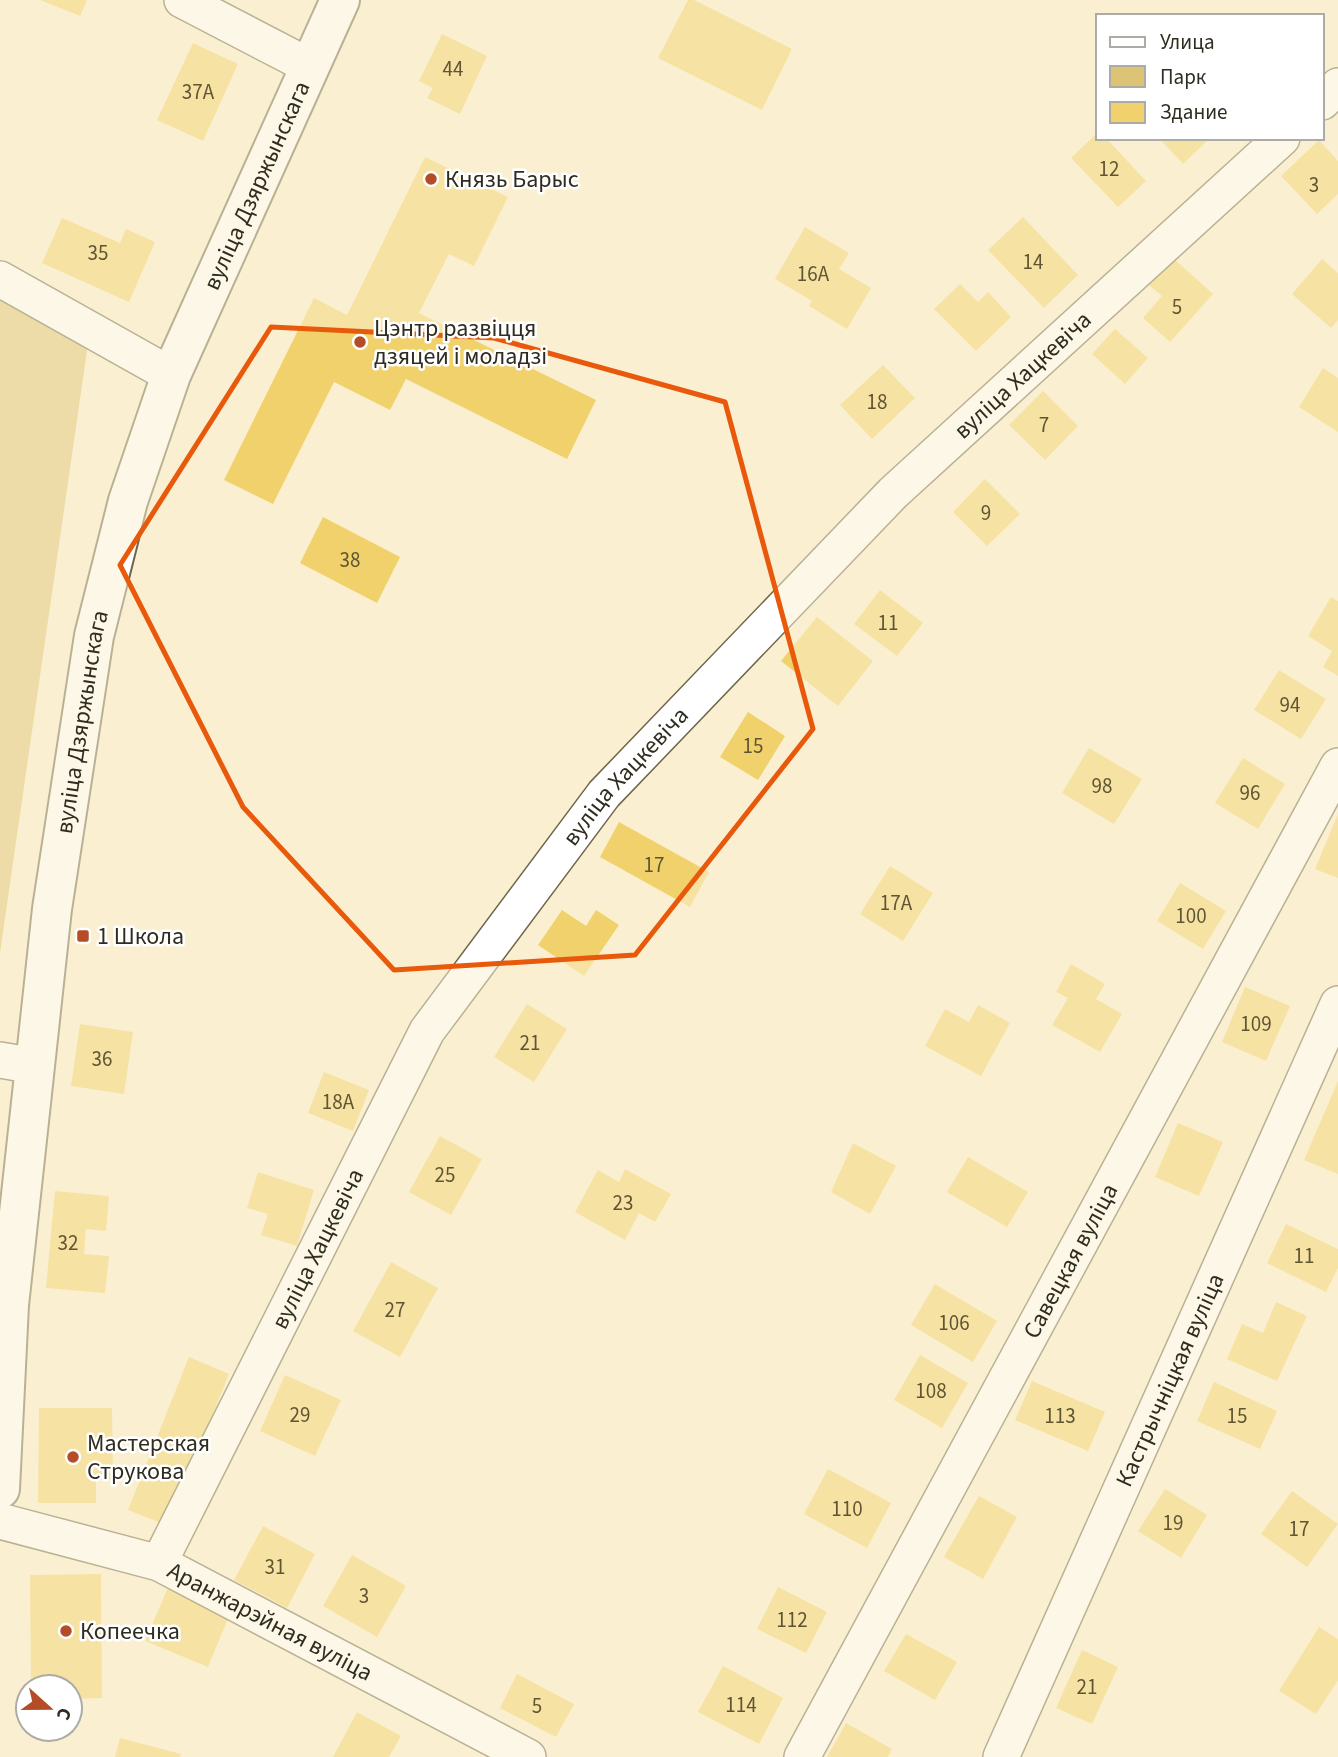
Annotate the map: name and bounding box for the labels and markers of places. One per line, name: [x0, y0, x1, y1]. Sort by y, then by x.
place label: Князь Барыс: [445, 162, 579, 197]
marker: Князь Барыс: [423, 171, 439, 187]
place label: Цэнтр развіцця дзяцей і моладзі: [374, 311, 547, 374]
marker: Цэнтр развіцця дзяцей і моладзі: [352, 334, 368, 350]
place label: 1 Школа: [97, 919, 184, 954]
marker: 1 Школа: [75, 928, 91, 944]
place label: Мастерская Струкова: [87, 1426, 210, 1489]
marker: Мастерская Струкова: [65, 1449, 81, 1465]
place label: Копеечка: [80, 1614, 180, 1649]
marker: Копеечка: [58, 1623, 74, 1639]

